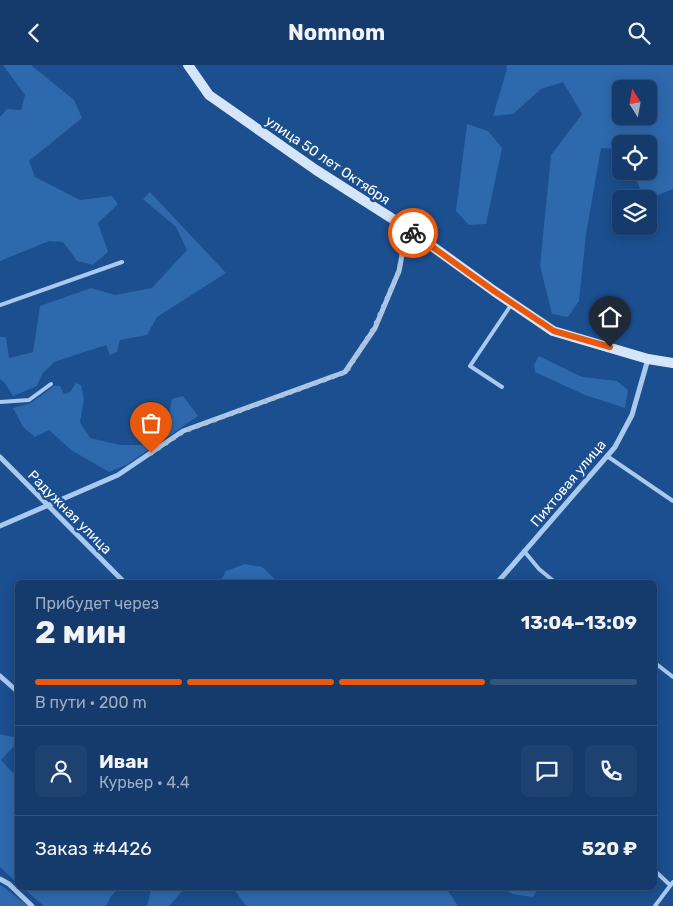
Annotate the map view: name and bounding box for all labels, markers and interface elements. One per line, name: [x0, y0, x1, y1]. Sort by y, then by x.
icon: back: [20, 19, 48, 47]
text: Nomnom: [288, 19, 385, 46]
icon: search: [625, 19, 653, 47]
north arrow: [612, 80, 658, 125]
map controls: [612, 80, 657, 235]
street label: улица 50 лет Октября: [262, 112, 393, 209]
button: locate: [612, 135, 657, 180]
button: layers: [612, 190, 657, 235]
courier: [388, 208, 438, 258]
icon: bike: [399, 219, 427, 247]
pin: [589, 296, 631, 347]
icon: home: [596, 303, 624, 331]
pin: [130, 402, 172, 453]
icon: bag: [137, 409, 165, 437]
street label: Пихтовая улица: [527, 436, 610, 530]
street label: Радужная улица: [24, 467, 115, 558]
text: Прибудет через: [35, 594, 159, 613]
text: 13:04–13:09: [521, 611, 637, 634]
text: 2 мин: [35, 613, 127, 651]
text: В пути · 200 m: [35, 693, 147, 712]
button: person: [35, 745, 87, 797]
button: chat: [521, 745, 573, 797]
button: phone: [585, 745, 637, 797]
text: Иван: [99, 750, 149, 773]
text: Курьер · 4.4: [99, 773, 190, 792]
text: Заказ #4426: [35, 837, 152, 860]
text: 520 ₽: [582, 837, 637, 860]

